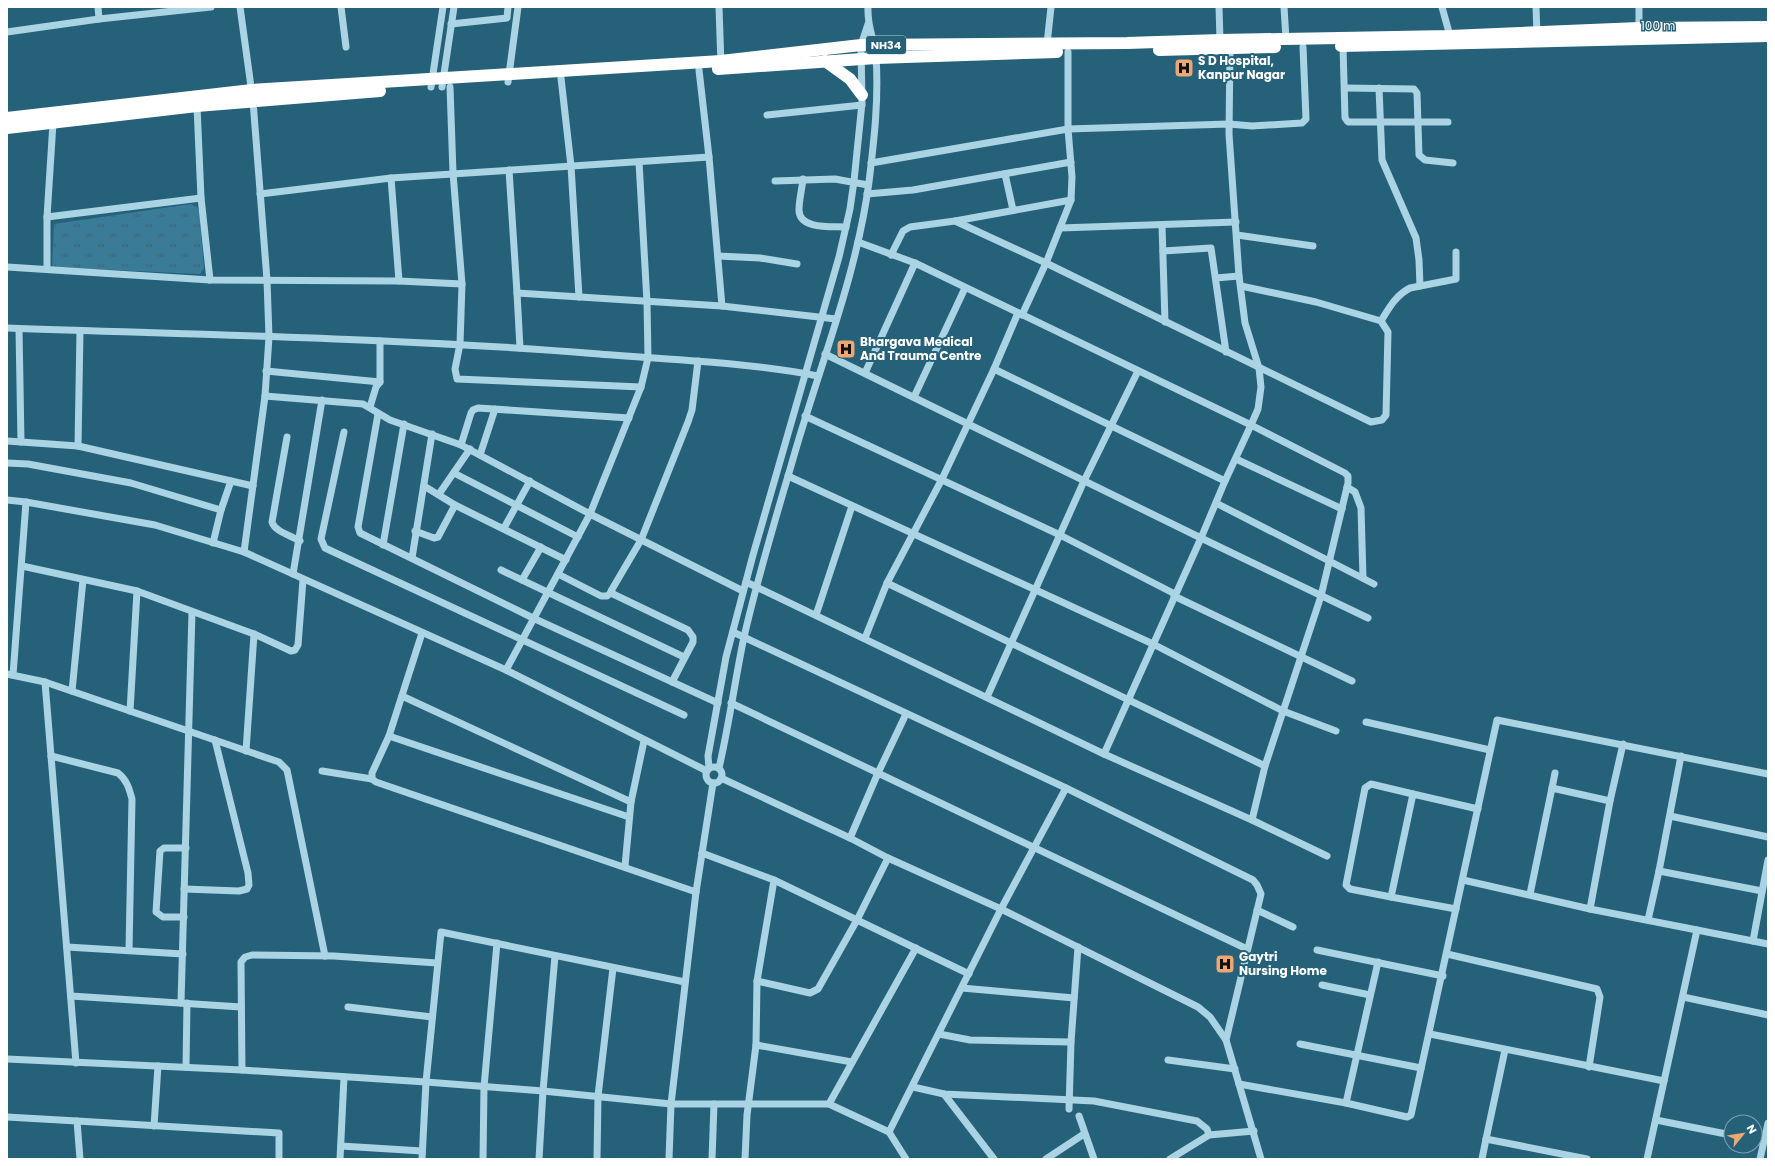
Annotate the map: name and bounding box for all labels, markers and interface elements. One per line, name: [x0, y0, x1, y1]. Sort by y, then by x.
scale bar: [1635, 12, 1754, 38]
text: 100 m: [1641, 17, 1675, 34]
road number: NH34: [866, 36, 906, 54]
place label: S D Hospital, Kanpur Nagar: [1198, 52, 1285, 83]
hospital icon: S D Hospital, Kanpur Nagar: [1173, 57, 1195, 79]
place label: Bhargava Medical And Trauma Centre: [860, 333, 982, 364]
hospital icon: Bhargava Medical And Trauma Centre: [835, 338, 857, 360]
place label: Gaytri Nursing Home: [1239, 948, 1327, 979]
hospital icon: Gaytri Nursing Home: [1214, 953, 1236, 975]
north arrow: [1723, 1114, 1763, 1154]
text: N: [1743, 1121, 1761, 1137]

